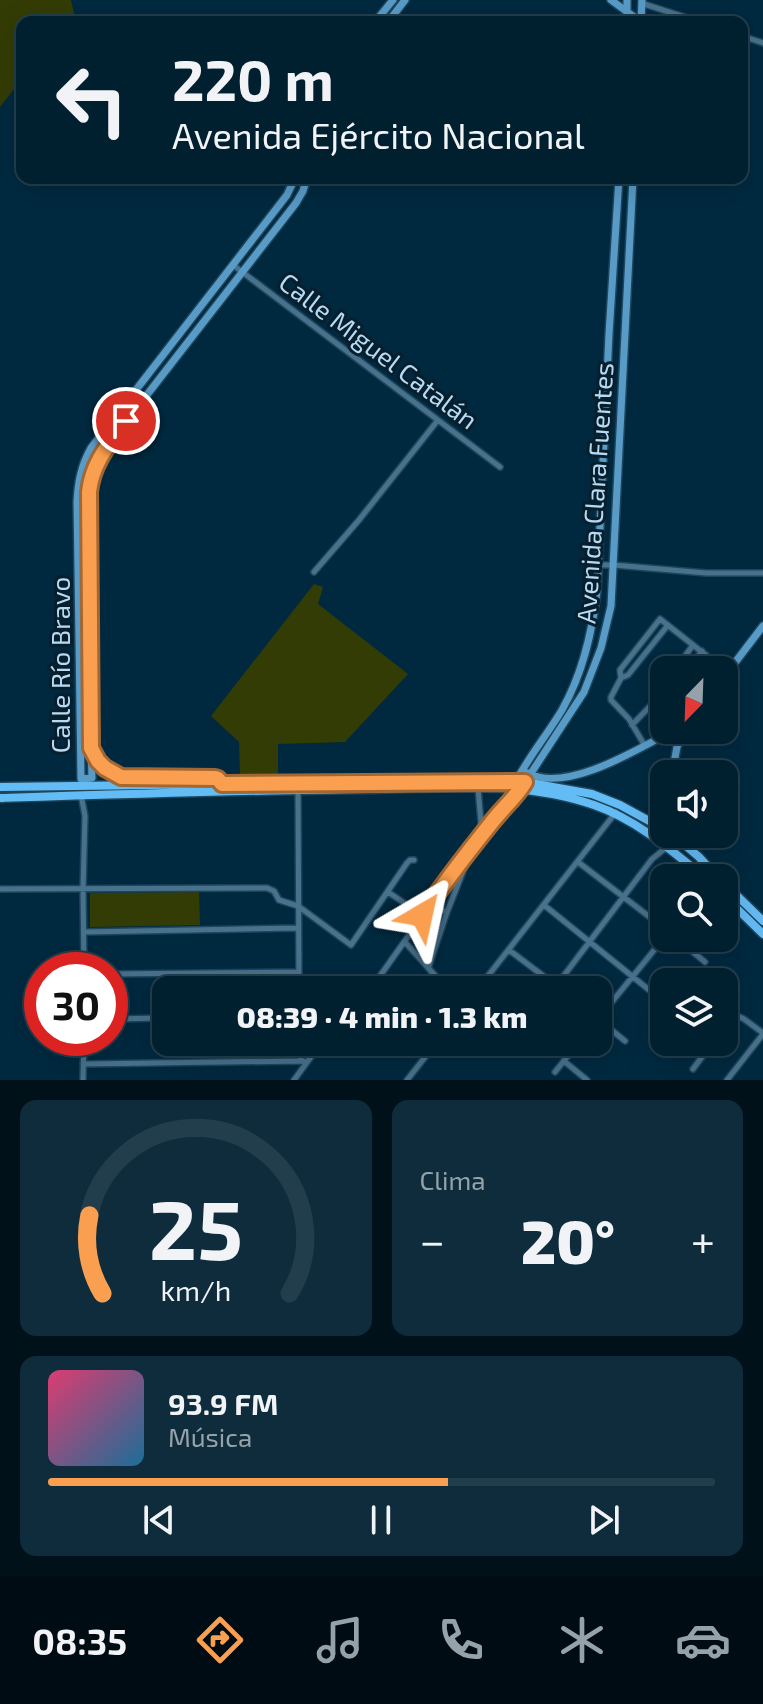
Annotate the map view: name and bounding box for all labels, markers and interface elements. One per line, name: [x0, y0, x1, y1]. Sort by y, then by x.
text: 220 m: [172, 45, 334, 112]
icon: left: [40, 48, 144, 152]
text: Avenida Ejército Nacional: [172, 113, 585, 156]
street label: Calle Miguel Catalán: [274, 265, 484, 435]
street label: Avenida Clara Fuentes: [569, 361, 619, 625]
pin: [92, 387, 160, 455]
icon: arrive: [104, 399, 148, 443]
street label: Calle Río Bravo: [44, 577, 75, 753]
north arrow: [650, 656, 738, 744]
map controls: [650, 656, 738, 1056]
button: sound: [650, 760, 738, 848]
button: search: [650, 864, 738, 952]
position arrow: [380, 873, 464, 957]
speed limit sign: 30: [24, 952, 128, 1056]
button: layers: [650, 968, 738, 1056]
text: 08:39 · 4 min · 1.3 km: [237, 998, 527, 1034]
text: Clima: [420, 1164, 486, 1195]
text: 25: [149, 1177, 243, 1277]
text: 20°: [521, 1204, 615, 1276]
text: −: [420, 1213, 445, 1266]
text: +: [691, 1213, 715, 1266]
text: km/h: [160, 1272, 231, 1307]
text: 93.9 FM: [168, 1385, 278, 1421]
text: Música: [168, 1421, 252, 1452]
icon: previous: [137, 1498, 181, 1542]
icon: pause: [359, 1498, 403, 1542]
icon: next: [582, 1498, 626, 1542]
icon: directions: [192, 1612, 248, 1668]
icon: music: [312, 1612, 368, 1668]
icon: phone: [433, 1612, 489, 1668]
icon: climate: [554, 1612, 610, 1668]
icon: car: [675, 1612, 731, 1668]
text: 08:35: [32, 1619, 127, 1662]

